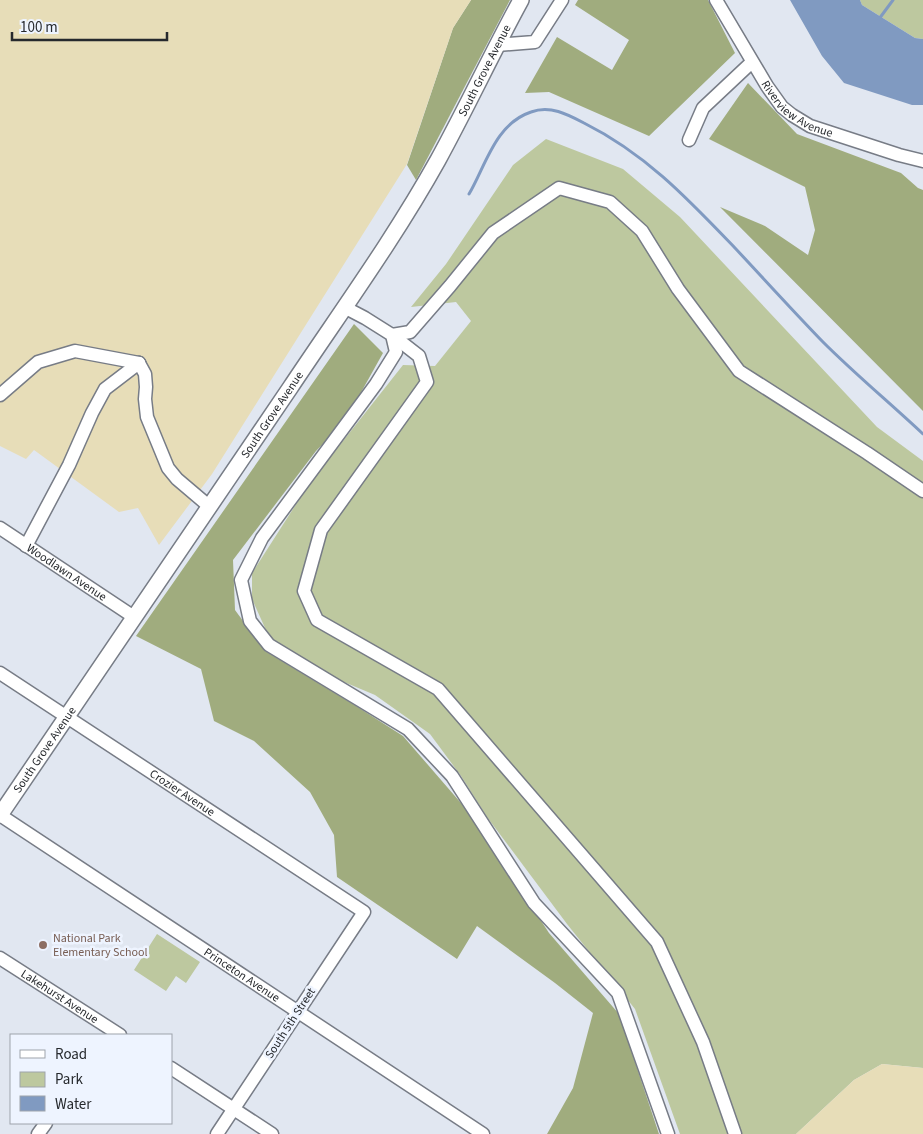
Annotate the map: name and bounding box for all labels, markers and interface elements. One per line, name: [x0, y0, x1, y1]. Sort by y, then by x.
scale bar: [12, 10, 168, 42]
text: 100 m: [20, 17, 58, 38]
street label: South Grove Avenue: [454, 22, 515, 120]
street label: Riverview Avenue: [757, 77, 835, 142]
street label: South Grove Avenue: [237, 368, 308, 462]
street label: Woodlawn Avenue: [23, 540, 110, 605]
street label: South Grove Avenue: [9, 703, 81, 797]
street label: Crozier Avenue: [146, 765, 218, 821]
place label: National Park Elementary School: [53, 930, 148, 961]
marker: National Park Elementary School: [37, 939, 49, 951]
street label: Princeton Avenue: [200, 944, 283, 1007]
street label: Lakehurst Avenue: [17, 966, 102, 1028]
street label: South 5th Street: [261, 984, 320, 1062]
legend: [10, 1034, 172, 1124]
text: Road: [55, 1044, 87, 1065]
text: Park: [55, 1069, 84, 1090]
text: Water: [55, 1094, 92, 1115]

